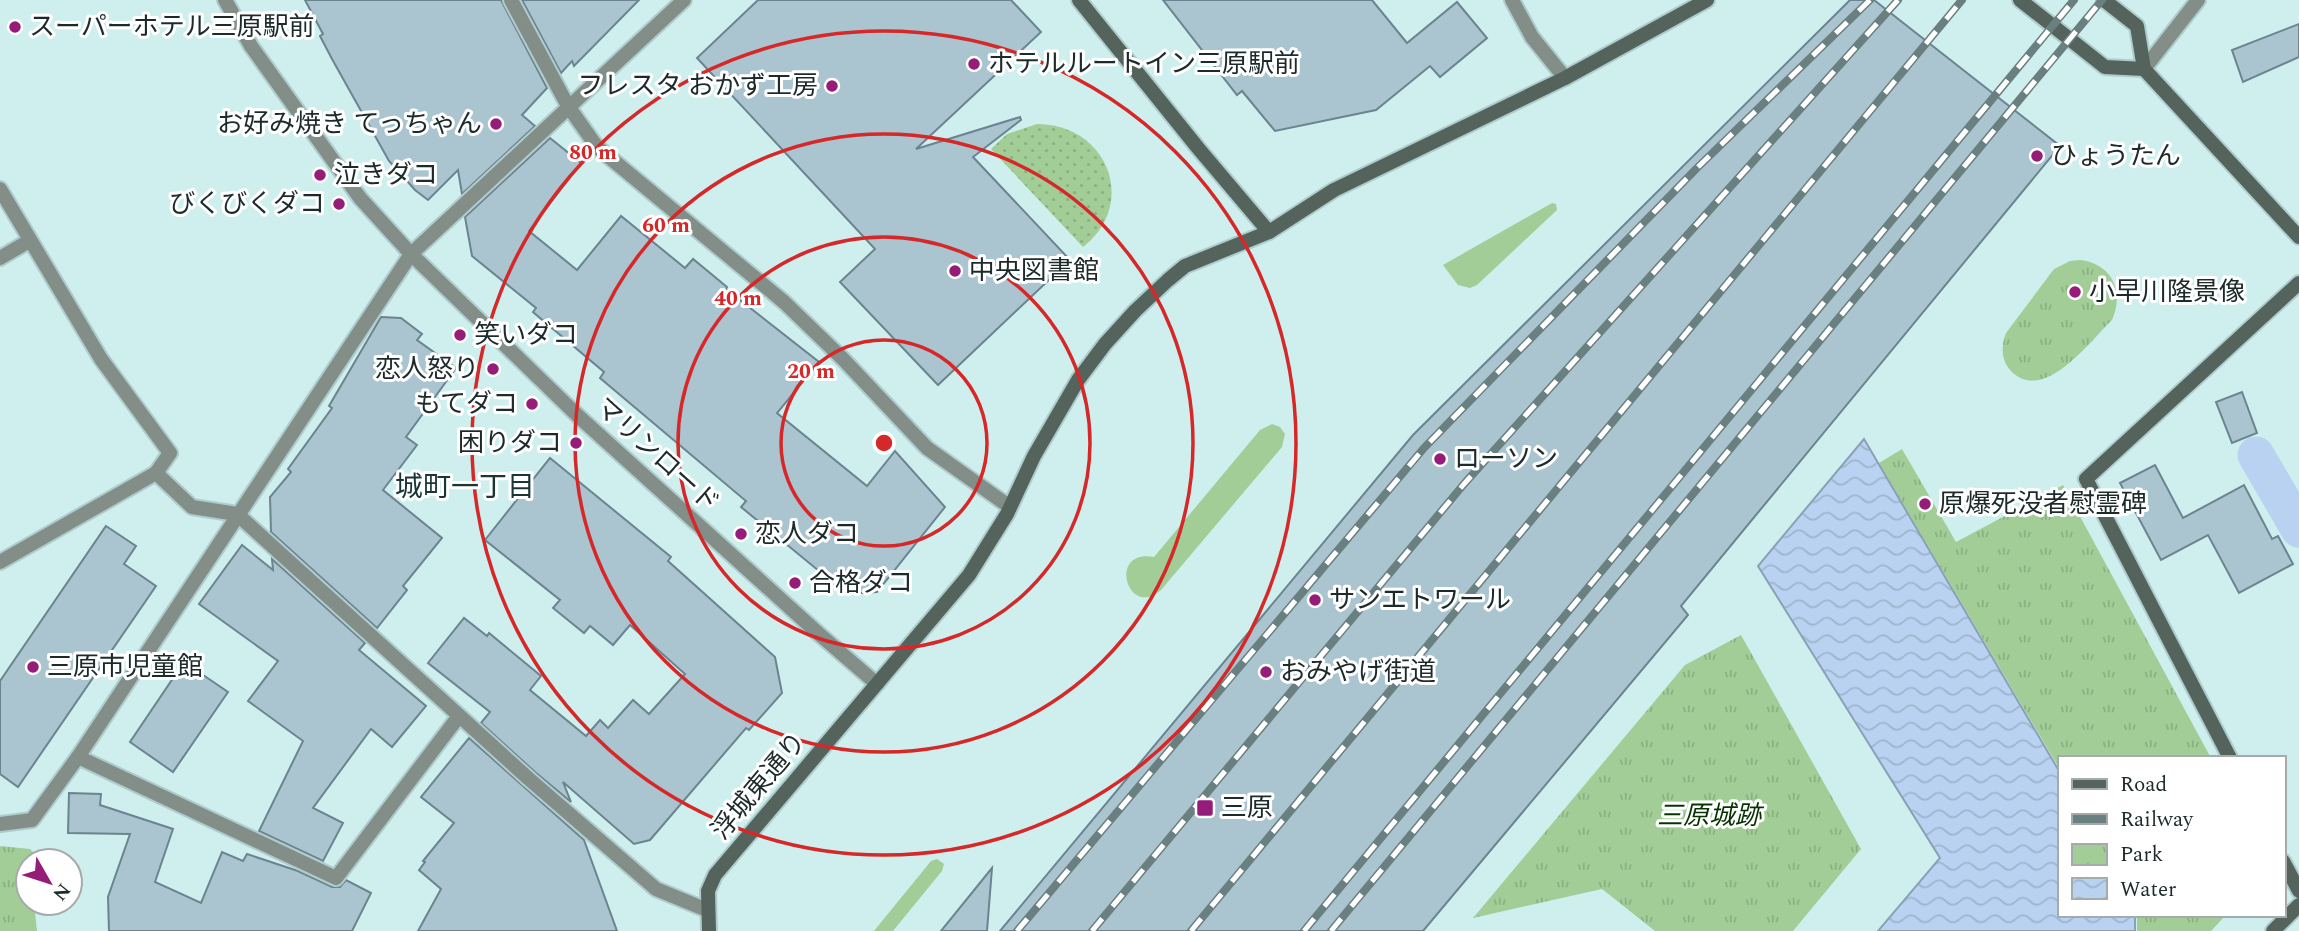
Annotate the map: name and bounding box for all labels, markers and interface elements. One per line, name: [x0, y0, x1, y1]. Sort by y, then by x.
place label: スーパーホテル三原駅前: [29, 7, 315, 47]
marker: スーパーホテル三原駅前: [7, 19, 23, 35]
place label: ホテルルートイン三原駅前: [988, 44, 1300, 84]
marker: ホテルルートイン三原駅前: [966, 56, 982, 72]
place label: フレスタ おかず工房: [577, 66, 818, 106]
marker: フレスタ おかず工房: [824, 78, 840, 94]
place label: お好み焼き てっちゃん: [217, 104, 482, 144]
marker: お好み焼き てっちゃん: [488, 116, 504, 132]
place label: ひょうたん: [2051, 136, 2181, 176]
text: 80 m: [569, 137, 617, 169]
marker: ひょうたん: [2029, 148, 2045, 164]
place label: 泣きダコ: [334, 155, 438, 195]
marker: 泣きダコ: [312, 167, 328, 183]
place label: びくびくダコ: [169, 184, 325, 224]
marker: びくびくダコ: [331, 196, 347, 212]
text: 60 m: [642, 210, 690, 242]
place label: 中央図書館: [969, 251, 1099, 291]
marker: 中央図書館: [947, 263, 963, 279]
place label: 小早川隆景像: [2089, 272, 2245, 312]
text: 40 m: [714, 283, 762, 315]
marker: 小早川隆景像: [2067, 284, 2083, 300]
place label: 笑いダコ: [474, 315, 578, 355]
marker: 笑いダコ: [452, 327, 468, 343]
place label: 恋人怒り: [375, 349, 479, 389]
text: 20 m: [787, 356, 835, 388]
marker: 恋人怒り: [485, 361, 501, 377]
place label: もてダコ: [415, 384, 518, 424]
street label: マリンロード: [586, 388, 728, 522]
marker: もてダコ: [524, 396, 540, 412]
place label: 困りダコ: [458, 423, 562, 463]
centre of rings: [872, 431, 896, 455]
marker: 困りダコ: [568, 435, 584, 451]
place label: ローソン: [1454, 439, 1558, 479]
marker: ローソン: [1432, 451, 1448, 467]
district label: 城町一丁目: [395, 466, 535, 509]
place label: 原爆死没者慰霊碑: [1939, 484, 2147, 524]
marker: 原爆死没者慰霊碑: [1917, 496, 1933, 512]
place label: 恋人ダコ: [755, 514, 859, 554]
marker: 恋人ダコ: [733, 526, 749, 542]
place label: 合格ダコ: [809, 563, 913, 603]
marker: 合格ダコ: [787, 575, 803, 591]
place label: サンエトワール: [1329, 580, 1511, 620]
marker: サンエトワール: [1307, 592, 1323, 608]
place label: 三原市児童館: [47, 647, 203, 687]
place label: おみやげ街道: [1280, 652, 1436, 692]
marker: 三原市児童館: [25, 659, 41, 675]
marker: おみやげ街道: [1258, 664, 1274, 680]
street label: 浮城東通り: [702, 723, 816, 849]
legend: [2058, 756, 2285, 917]
text: Road: [2120, 769, 2167, 801]
place label: 三原: [1221, 788, 1273, 828]
park label: 三原城跡: [1657, 796, 1765, 836]
marker: 三原: [1195, 798, 1215, 818]
text: Railway: [2120, 804, 2194, 836]
text: Park: [2120, 839, 2164, 871]
north arrow: [14, 847, 84, 917]
text: Water: [2120, 874, 2176, 906]
text: N: [45, 877, 77, 907]

